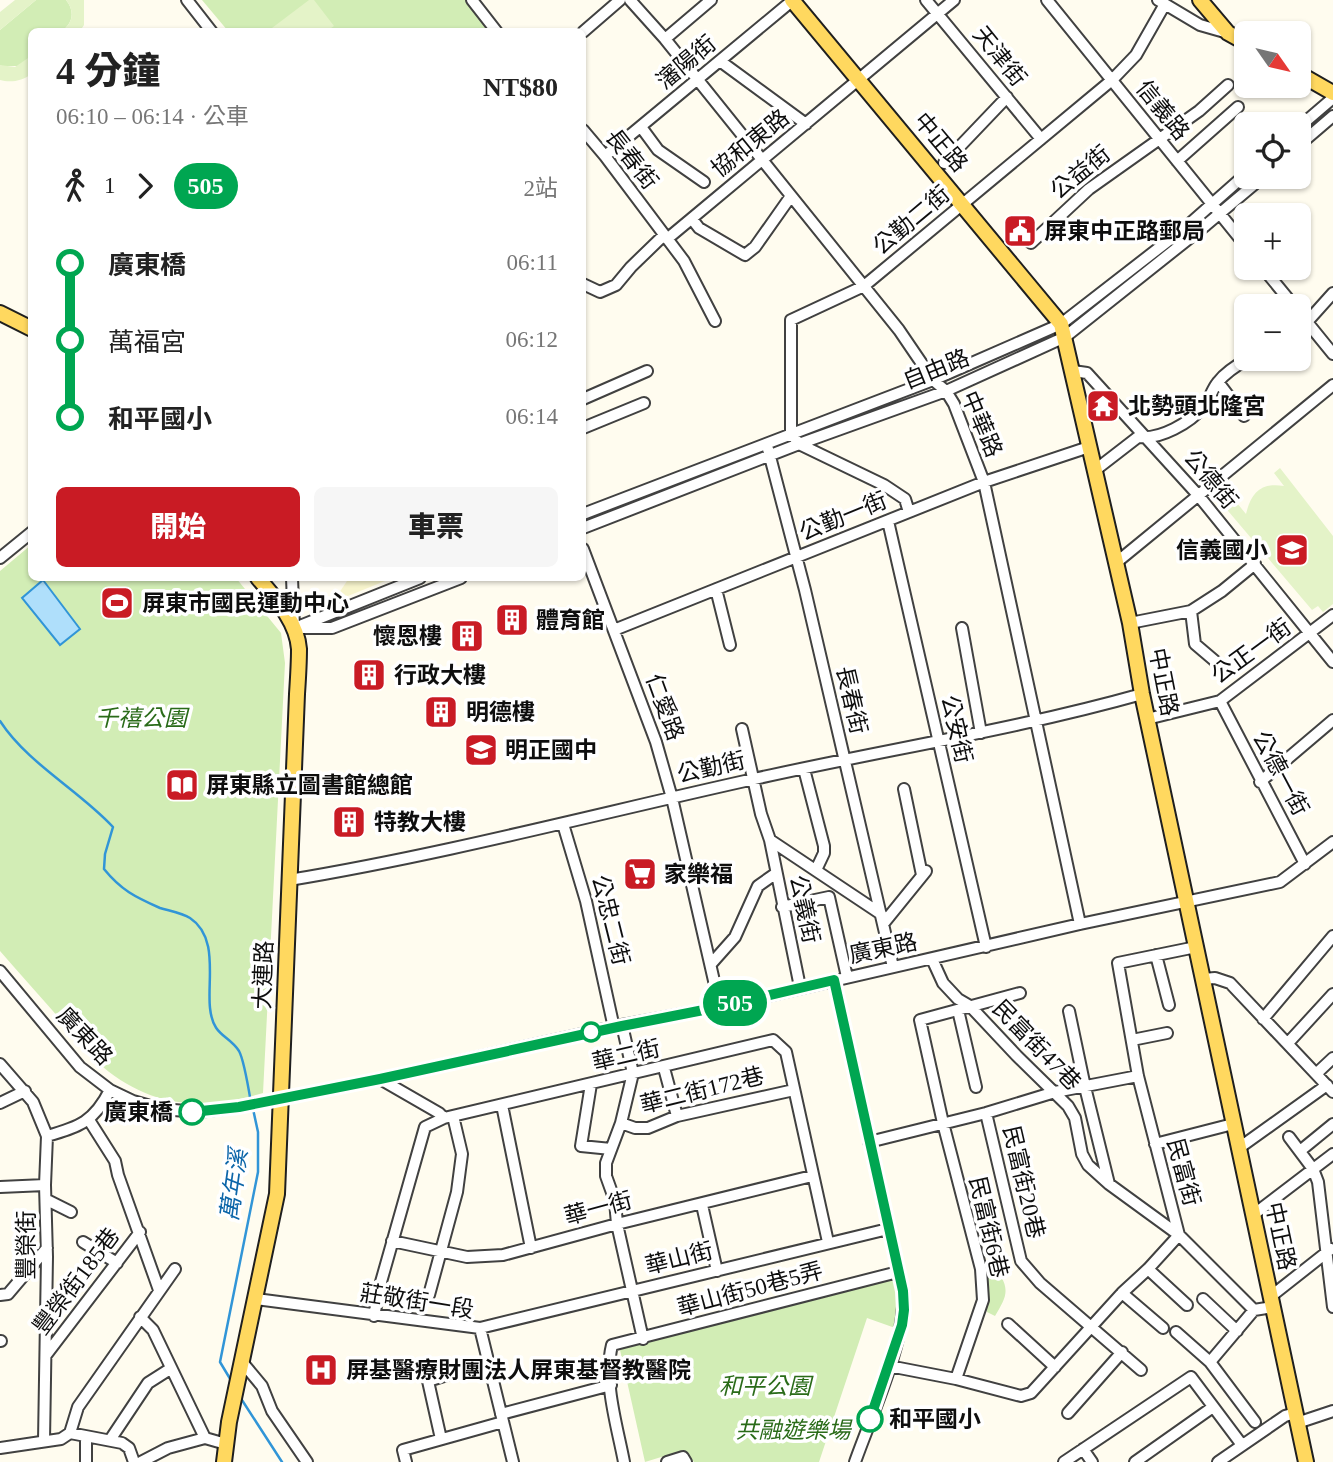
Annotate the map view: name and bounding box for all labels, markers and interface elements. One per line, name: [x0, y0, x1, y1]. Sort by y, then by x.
north arrow: [1234, 21, 1311, 98]
map controls: [1234, 21, 1311, 371]
street label: 天津街: [968, 22, 1031, 91]
street label: 瀋陽街: [652, 31, 721, 94]
text: 4 分鐘: [56, 50, 161, 92]
text: NT$80: [483, 73, 558, 102]
street label: 信義路: [1131, 76, 1194, 145]
text: 06:10 – 06:14 · 公車: [56, 104, 249, 129]
street label: 協和東路: [707, 105, 794, 182]
street label: 中正路: [909, 108, 972, 177]
button: locate: [1234, 112, 1311, 189]
street label: 長春街: [601, 124, 663, 194]
street label: 公益街: [1046, 141, 1115, 204]
icon: walk: [56, 167, 94, 205]
icon: forward: [126, 167, 164, 205]
text: 1: [104, 173, 116, 198]
text: 505: [188, 173, 224, 199]
text: 2站: [524, 176, 558, 201]
street label: 公勤二街: [868, 181, 955, 260]
button: +: [1234, 203, 1311, 280]
public building icon: 屏東中正路郵局: [1001, 212, 1039, 250]
place label: 屏東中正路郵局: [1044, 219, 1205, 244]
text: 06:11: [506, 250, 558, 275]
text: 廣東橋: [108, 251, 186, 280]
button: −: [1234, 294, 1311, 371]
text: 06:12: [506, 327, 558, 352]
text: 萬福宮: [108, 328, 186, 357]
street label: 自由路: [900, 345, 973, 394]
temple icon: 北勢頭北隆宮: [1084, 387, 1122, 425]
street label: 中華路: [957, 388, 1007, 461]
place label: 北勢頭北隆宮: [1128, 394, 1266, 419]
text: 06:14: [506, 404, 558, 429]
text: 和平國小: [108, 405, 212, 434]
street label: 公德街: [1179, 445, 1242, 514]
button: 開始: [56, 487, 300, 567]
button: 車票: [314, 487, 558, 567]
street label: 公勤一街: [796, 488, 891, 545]
school or university icon: 信義國小: [1273, 531, 1311, 569]
place label: 信義國小: [1176, 538, 1268, 563]
sports icon: 屏東市國民運動中心: [98, 584, 136, 622]
place label: 屏東市國民運動中心: [142, 590, 349, 616]
building icon: 體育館: [493, 601, 531, 639]
place label: 體育館: [536, 608, 605, 633]
street label: 公正一街: [1207, 614, 1296, 689]
building icon: 懷恩樓: [448, 617, 486, 655]
place label: 懷恩樓: [373, 624, 442, 649]
street label: 中正路: [1145, 646, 1182, 718]
building icon: 行政大樓: [350, 656, 388, 694]
place label: 行政大樓: [394, 663, 486, 688]
street label: 長春街: [832, 664, 871, 737]
street label: 仁愛路: [641, 670, 688, 744]
building icon: 明德樓: [422, 693, 460, 731]
street label: 公安街: [937, 693, 976, 766]
place label: 明德樓: [466, 700, 535, 725]
park label: 千禧公園: [95, 706, 190, 731]
street label: 公德一街: [1248, 727, 1313, 820]
school or university icon: 明正國中: [462, 731, 500, 769]
place label: 明正國中: [505, 738, 597, 763]
street label: 公勤街: [675, 748, 748, 787]
library icon: 屏東縣立圖書館總館: [163, 766, 201, 804]
place label: 屏東縣立圖書館總館: [206, 772, 413, 798]
building icon: 特教大樓: [330, 803, 368, 841]
place label: 特教大樓: [374, 810, 466, 835]
supermarket icon: 家樂福: [621, 855, 659, 893]
place label: 家樂福: [664, 862, 733, 887]
street label: 公忠二街: [587, 872, 634, 968]
street label: 公義街: [785, 873, 824, 945]
street label: 廣東路: [847, 929, 919, 968]
street label: 大連路: [250, 940, 277, 1010]
line badge: 505: [695, 980, 775, 1026]
text: 505: [717, 990, 753, 1016]
street label: 民富街47巷: [988, 995, 1086, 1095]
street label: 廣東路: [52, 1003, 117, 1070]
unlabelled marker: [581, 1022, 601, 1042]
street label: 華二街: [590, 1036, 663, 1075]
street label: 華二街172巷: [638, 1063, 767, 1118]
marker: 廣東橋: [179, 1099, 205, 1125]
place label: 廣東橋: [104, 1100, 173, 1125]
street label: 民富街20巷: [998, 1123, 1049, 1241]
street label: 民富街: [1163, 1136, 1205, 1209]
water label: 萬年溪: [216, 1145, 252, 1222]
street label: 民富街6巷: [965, 1174, 1012, 1280]
street label: 華一街: [562, 1187, 635, 1229]
street label: 中正路: [1261, 1200, 1300, 1272]
street label: 豐榮街: [14, 1211, 39, 1280]
street label: 豐榮街185巷: [28, 1223, 124, 1339]
street label: 華山街: [643, 1238, 716, 1279]
street label: 華山街50巷5弄: [675, 1258, 826, 1321]
street label: 莊敬街一段: [358, 1280, 476, 1323]
hospital icon: 屏基醫療財團法人屏東基督教醫院: [302, 1351, 340, 1389]
place label: 屏基醫療財團法人屏東基督教醫院: [346, 1358, 691, 1383]
park label: 和平公園: [719, 1374, 814, 1399]
marker: 和平國小: [857, 1406, 883, 1432]
place label: 和平國小: [889, 1407, 981, 1432]
park label: 共融遊樂場: [736, 1418, 854, 1443]

